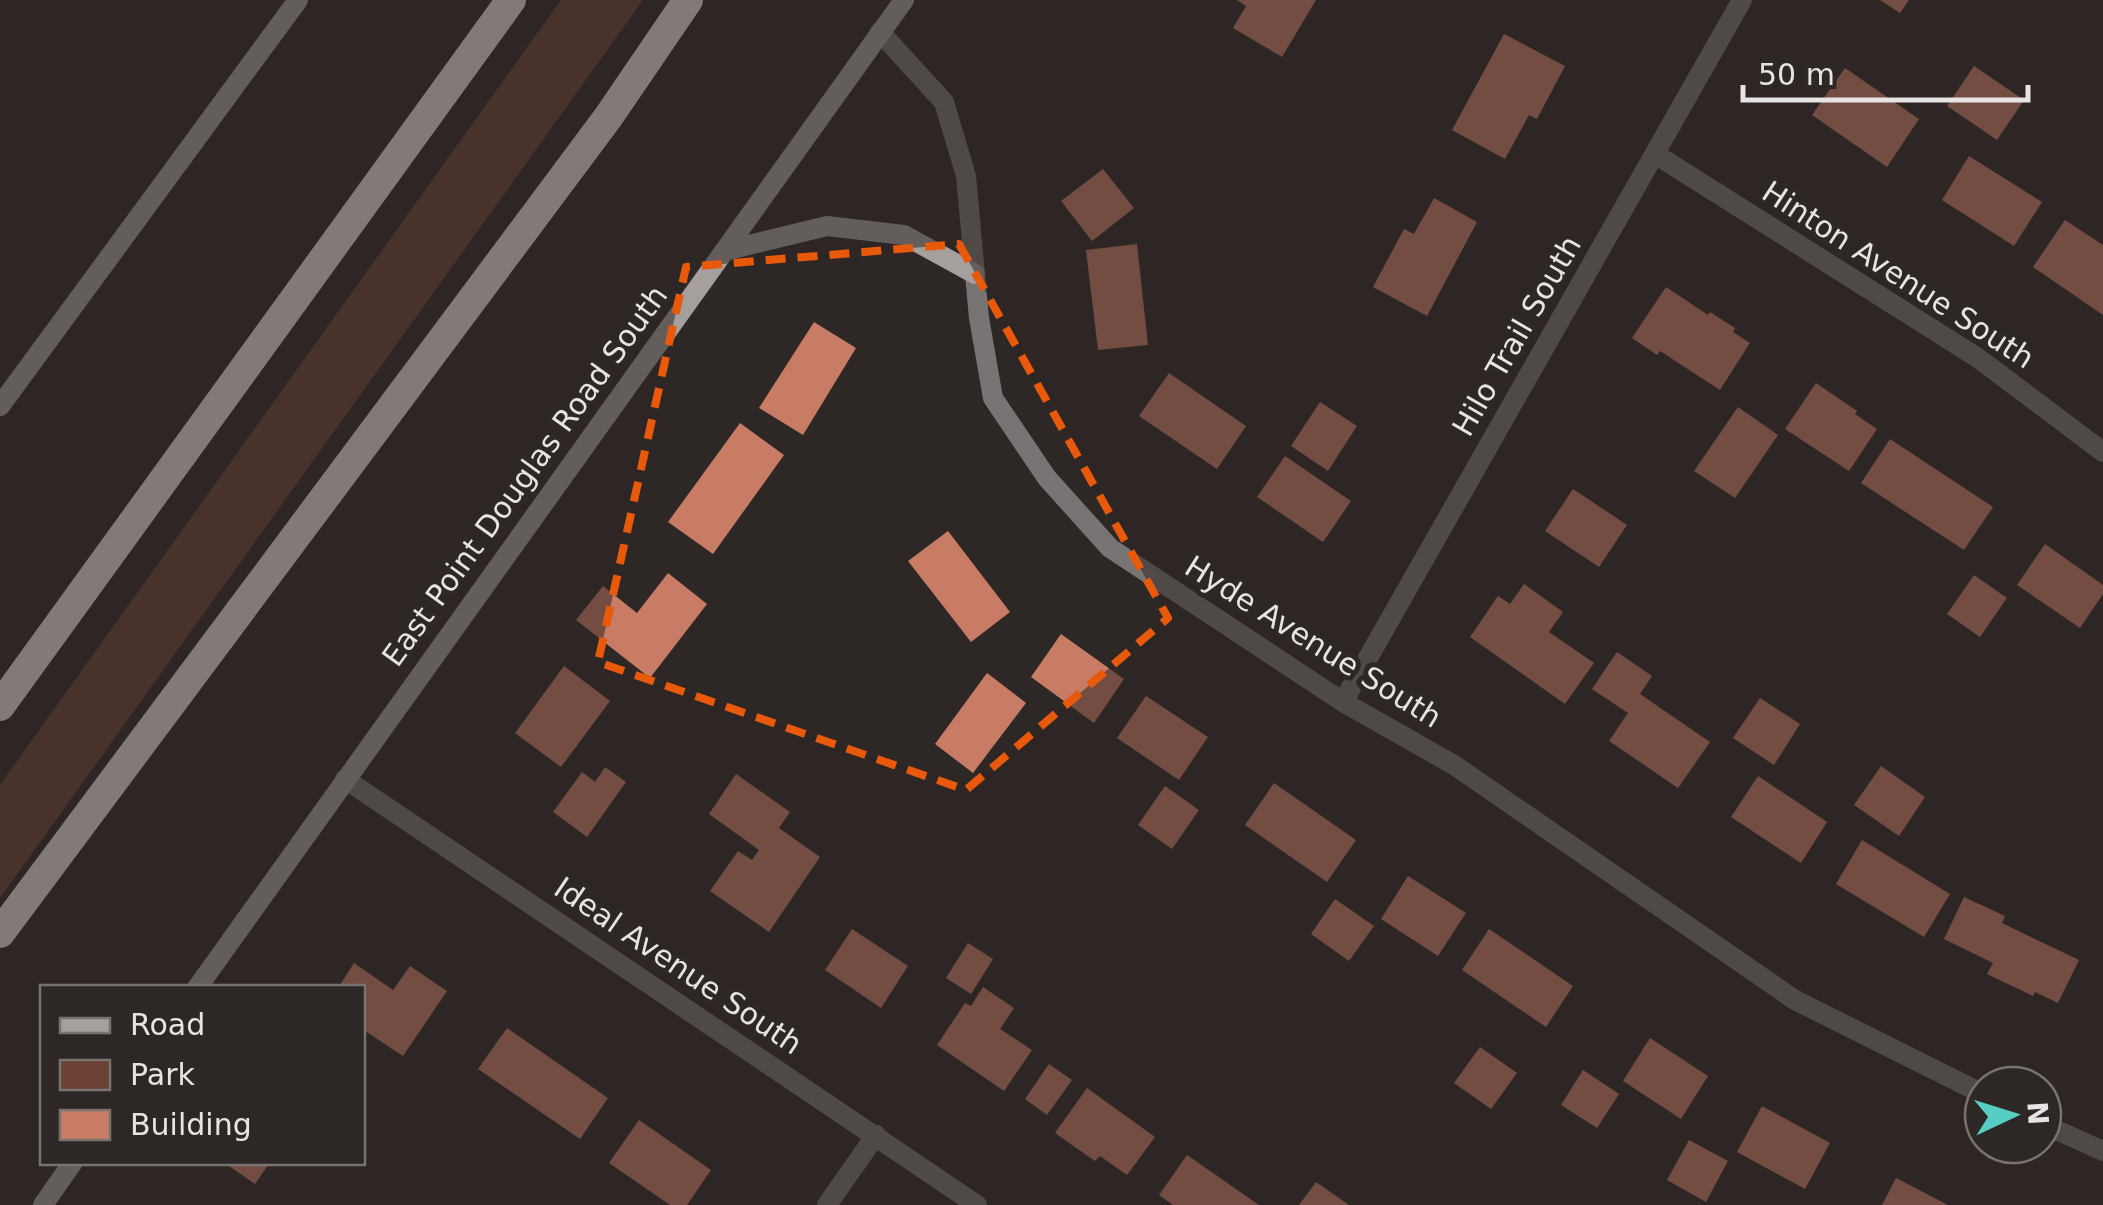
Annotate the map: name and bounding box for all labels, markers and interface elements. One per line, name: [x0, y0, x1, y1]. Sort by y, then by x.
scale bar: [1743, 40, 2028, 102]
text: 50 m: [1758, 57, 1835, 92]
street label: Hinton Avenue South: [1756, 174, 2041, 376]
street label: Hilo Trail South: [1445, 230, 1588, 442]
street label: East Point Douglas Road South: [375, 279, 674, 673]
street label: Hyde Avenue South: [1179, 548, 1448, 735]
street label: Ideal Avenue South: [548, 870, 809, 1061]
legend: [40, 985, 365, 1165]
text: Road: [130, 1007, 205, 1042]
text: Park: [130, 1057, 195, 1092]
north arrow: [1963, 1065, 2063, 1165]
text: N: [2020, 1100, 2055, 1126]
text: Building: [130, 1107, 252, 1142]

